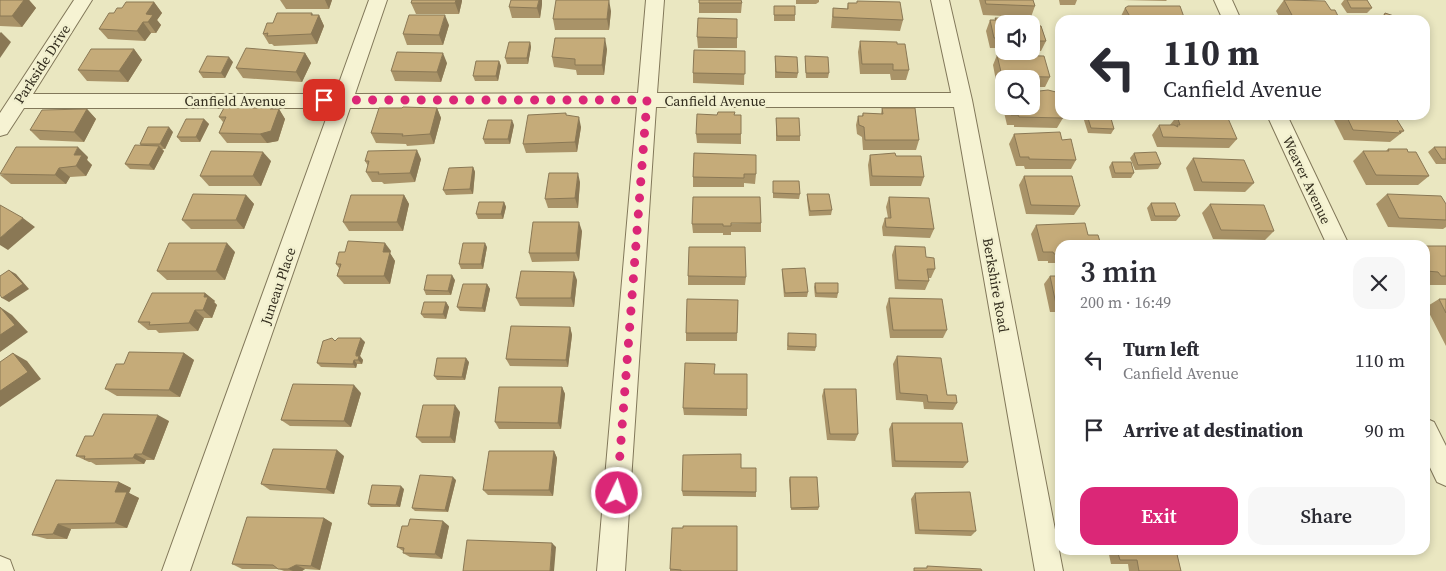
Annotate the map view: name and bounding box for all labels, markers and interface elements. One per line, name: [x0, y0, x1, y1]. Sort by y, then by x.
map controls: [995, 15, 1040, 115]
button: sound: [995, 15, 1040, 60]
street label: Parkside Drive: [9, 20, 75, 108]
text: 110 m: [1163, 29, 1259, 77]
icon: left: [1080, 35, 1145, 100]
button: search: [995, 70, 1040, 115]
text: Canfield Avenue: [1163, 74, 1322, 104]
pin: [303, 79, 345, 121]
icon: arrive: [310, 86, 338, 114]
street label: Canfield Avenue: [184, 91, 286, 111]
street label: Canfield Avenue: [664, 91, 766, 111]
street label: Weaver Avenue: [1278, 133, 1336, 227]
street label: Berkshire Road: [978, 236, 1014, 334]
street label: Juneau Place: [255, 245, 301, 328]
text: 3 min: [1080, 251, 1157, 292]
button: close: [1353, 257, 1405, 309]
text: 200 m · 16:49: [1080, 291, 1171, 313]
text: Turn left: [1123, 336, 1199, 362]
icon: left: [1080, 346, 1108, 374]
text: 110 m: [1355, 347, 1405, 373]
text: Canfield Avenue: [1123, 362, 1239, 384]
icon: arrive: [1080, 416, 1108, 444]
text: Arrive at destination: [1123, 417, 1303, 443]
text: 90 m: [1364, 417, 1405, 443]
position arrow: [590, 466, 642, 518]
button: Exit: [1080, 487, 1238, 545]
button: Share: [1248, 487, 1405, 545]

